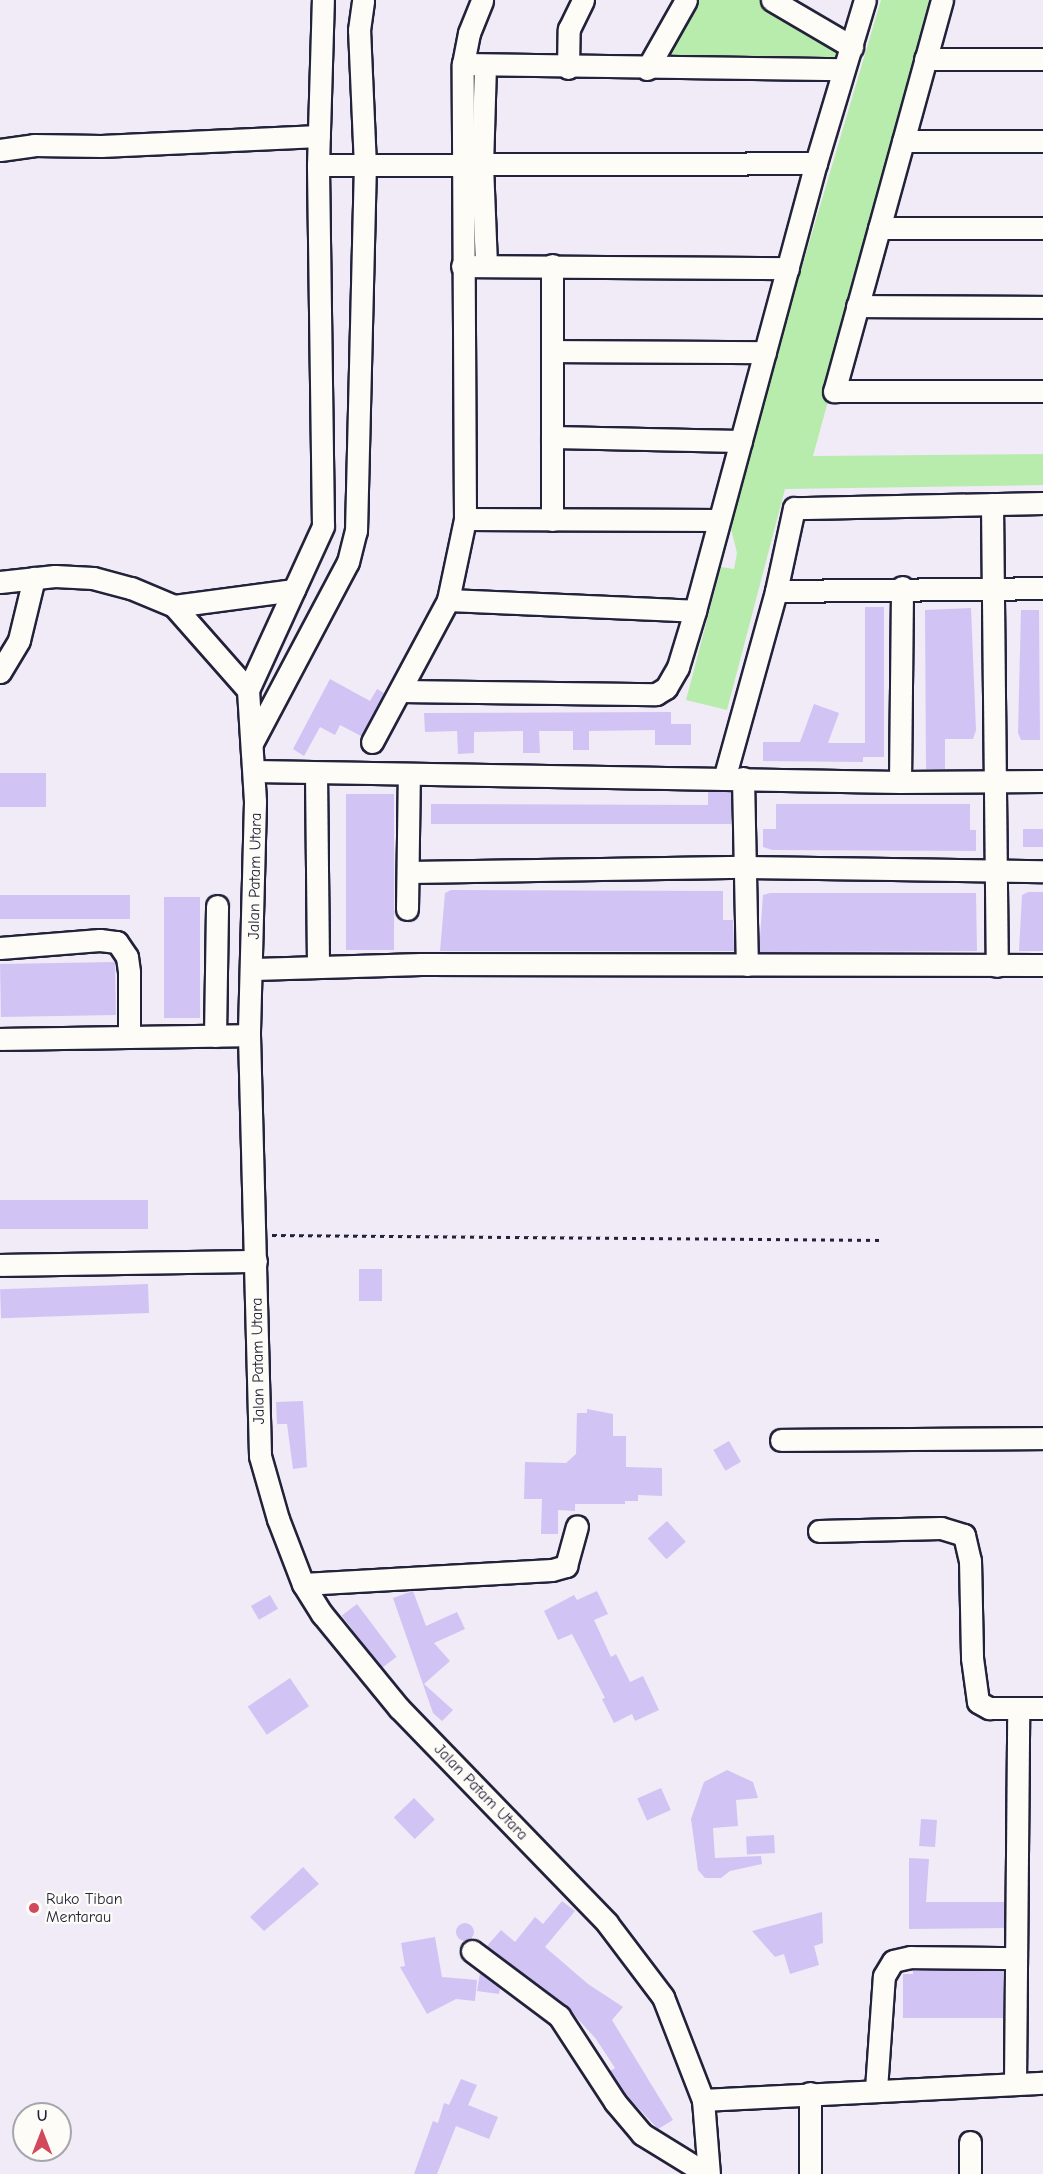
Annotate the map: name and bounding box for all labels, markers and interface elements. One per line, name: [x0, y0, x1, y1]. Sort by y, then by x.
street label: Jalan Patam Utara: [244, 812, 266, 940]
street label: Jalan Patam Utara: [247, 1297, 269, 1425]
street label: Jalan Patam Utara: [430, 1740, 532, 1844]
place label: Ruko Tiban Mentarau: [46, 1889, 123, 1927]
marker: Ruko Tiban Mentarau: [27, 1901, 41, 1915]
north arrow: [12, 2102, 72, 2162]
text: U: [37, 2107, 47, 2125]

